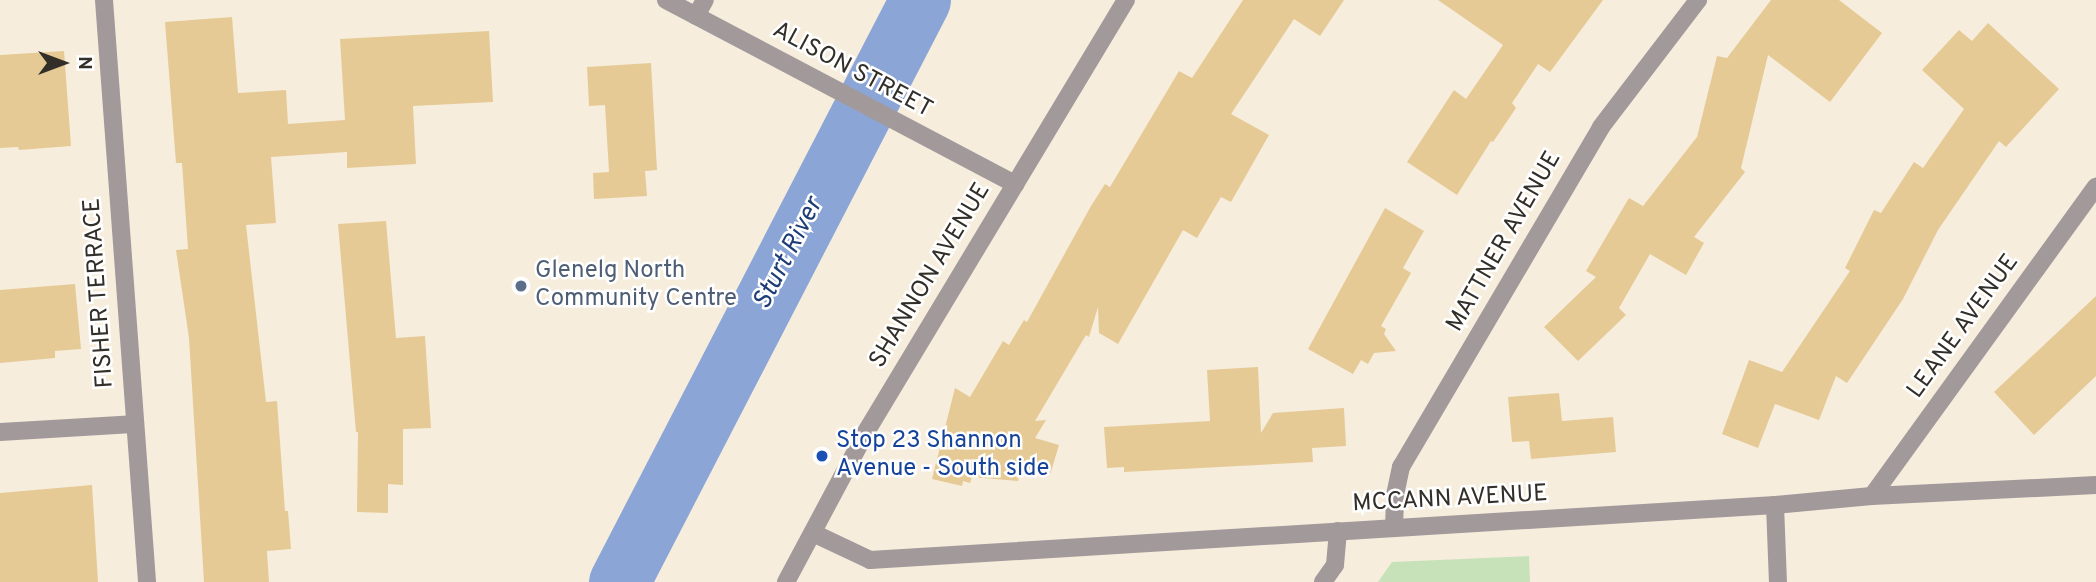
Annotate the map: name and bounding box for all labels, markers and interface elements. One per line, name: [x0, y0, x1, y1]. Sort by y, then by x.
street label: ALISON STREET: [767, 17, 937, 125]
north arrow: [28, 28, 98, 98]
text: N: [72, 56, 96, 70]
street label: MATTNER AVENUE: [1441, 146, 1569, 338]
street label: SHANNON AVENUE: [864, 178, 998, 374]
water label: Sturt River: [748, 193, 830, 315]
street label: FISHER TERRACE: [79, 196, 121, 390]
street label: LEANE AVENUE: [1902, 249, 2026, 405]
place label: Glenelg North Community Centre: [535, 258, 737, 314]
marker: Glenelg North Community Centre: [513, 278, 529, 294]
place label: Stop 23 Shannon Avenue - South side: [836, 428, 1049, 484]
marker: Stop 23 Shannon Avenue - South side: [814, 448, 830, 464]
street label: MCCANN AVENUE: [1351, 480, 1549, 520]

